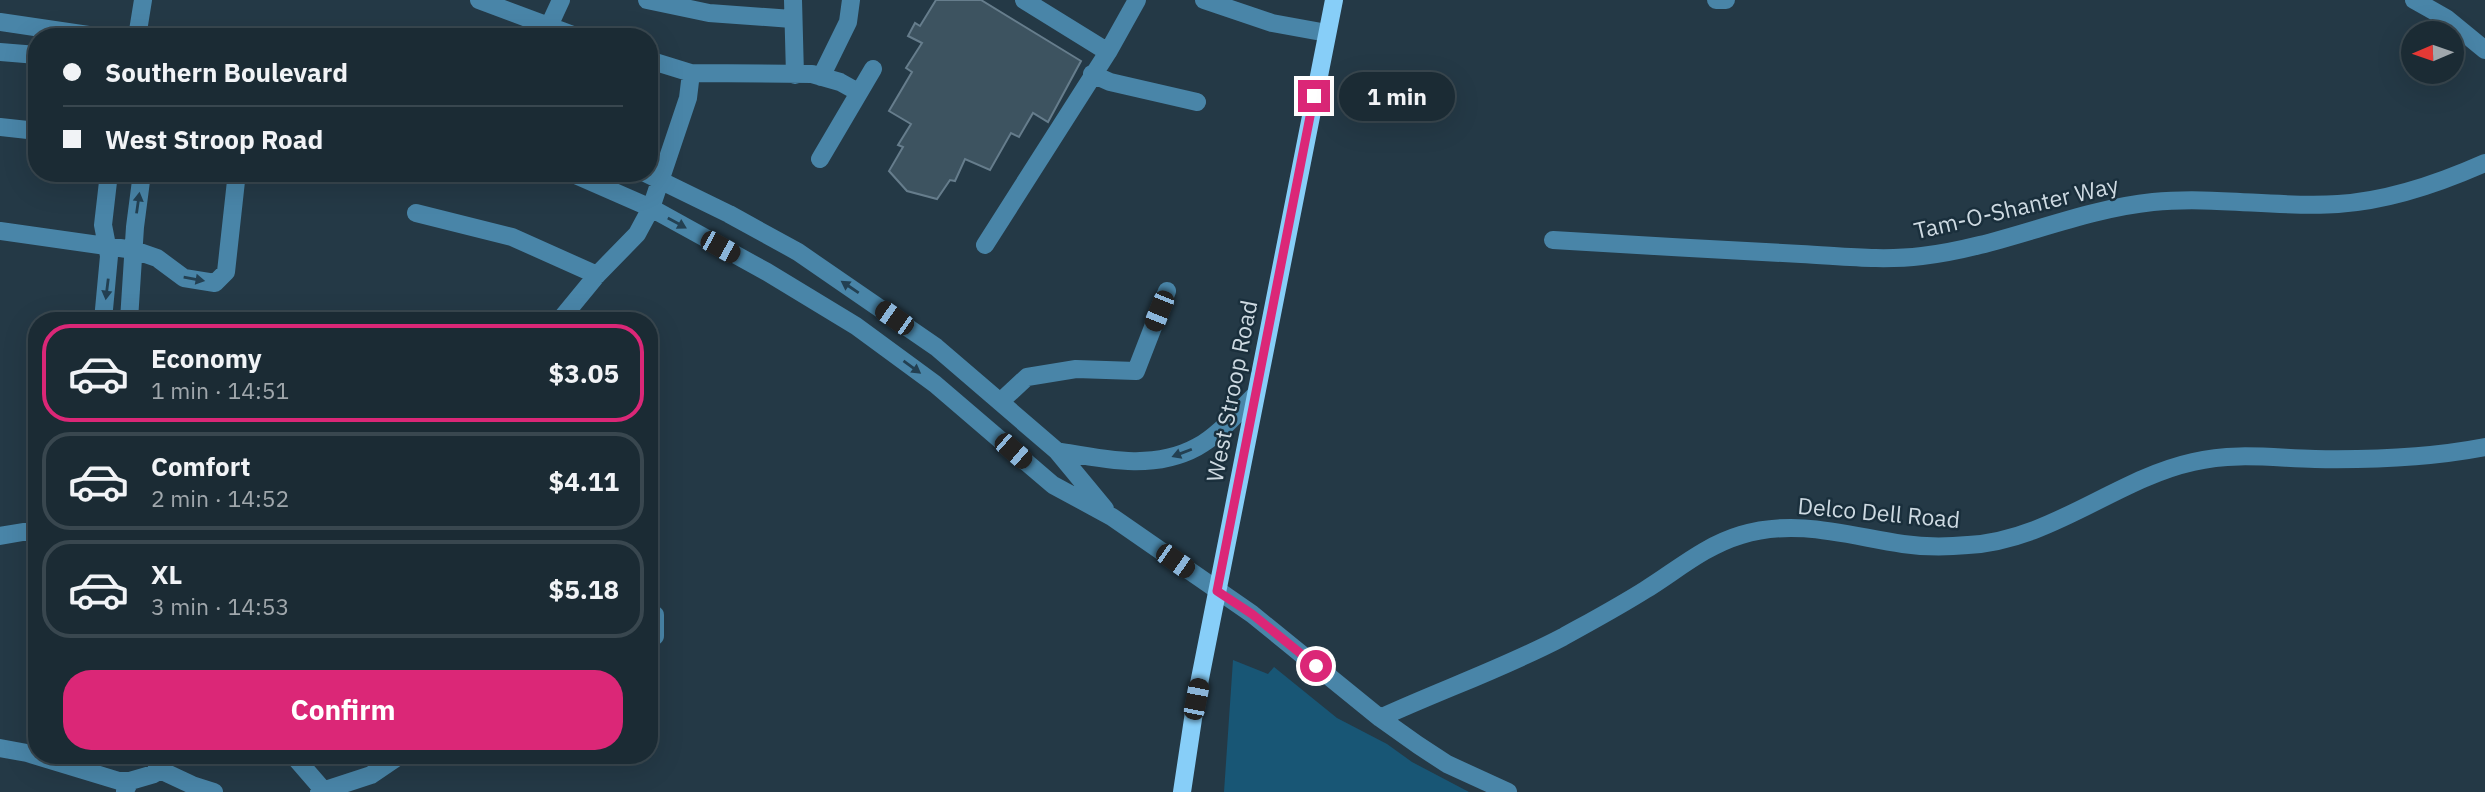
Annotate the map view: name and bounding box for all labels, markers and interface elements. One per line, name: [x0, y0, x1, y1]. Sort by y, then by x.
north arrow: [2401, 21, 2464, 84]
map controls: [2401, 21, 2464, 84]
text: Southern Boulevard: [105, 55, 348, 89]
callout: 1 min: [1338, 72, 1454, 120]
route end: [1298, 80, 1330, 112]
text: 1 min: [1367, 81, 1427, 111]
text: West Stroop Road: [105, 122, 323, 156]
street label: Tam-O-Shanter Way: [1911, 169, 2122, 245]
one-way arrow: [133, 192, 144, 214]
one-way arrow: [667, 217, 687, 229]
car: [697, 228, 744, 266]
one-way arrow: [183, 274, 205, 285]
one-way arrow: [101, 279, 112, 301]
one-way arrow: [840, 281, 860, 294]
car: [1142, 288, 1177, 334]
car: [871, 297, 918, 339]
street label: West Stroop Road: [1199, 298, 1263, 484]
text: Economy: [151, 341, 262, 375]
icon: car: [67, 342, 130, 405]
text: $3.05: [549, 356, 619, 390]
one-way arrow: [903, 360, 921, 374]
text: 1 min · 14:51: [151, 375, 289, 405]
car: [991, 429, 1036, 473]
one-way arrow: [1171, 448, 1192, 459]
text: Comfort: [151, 449, 250, 483]
icon: car: [67, 450, 130, 513]
text: $4.11: [549, 464, 619, 498]
text: 2 min · 14:52: [151, 483, 289, 513]
street label: Delco Dell Road: [1797, 490, 1961, 534]
car: [1152, 540, 1199, 582]
text: XL: [151, 557, 182, 591]
icon: car: [67, 558, 130, 621]
text: $5.18: [549, 572, 619, 606]
text: 3 min · 14:53: [151, 591, 289, 621]
route start: [1300, 650, 1332, 682]
button: Confirm: [63, 670, 623, 750]
car: [1182, 676, 1211, 722]

